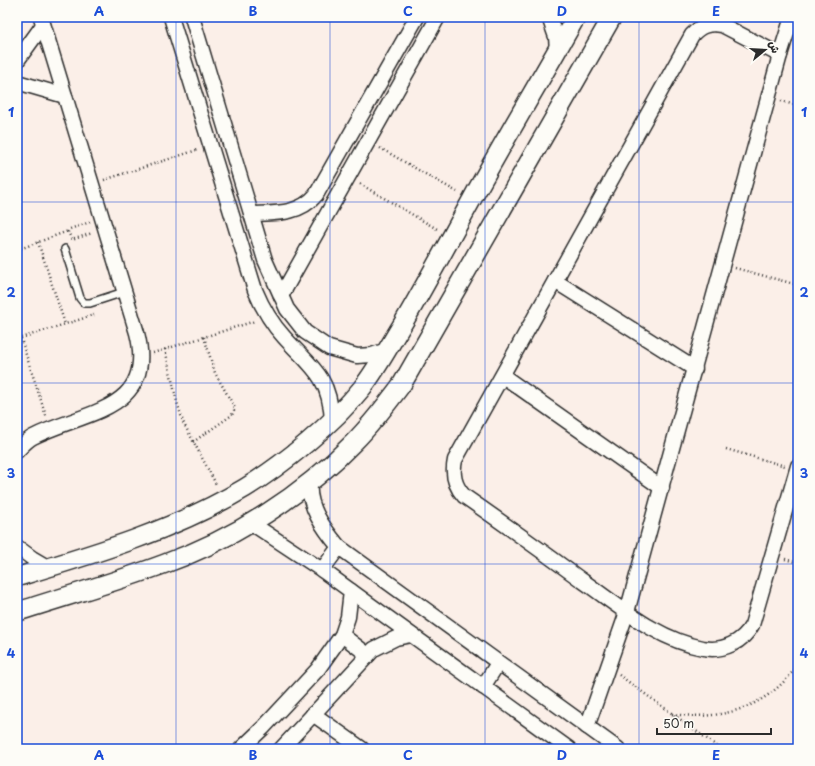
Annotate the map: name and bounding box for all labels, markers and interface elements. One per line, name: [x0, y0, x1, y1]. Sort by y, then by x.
text: A: [94, 1, 104, 20]
text: B: [249, 1, 258, 20]
text: C: [403, 1, 413, 20]
text: D: [557, 1, 567, 20]
text: E: [712, 1, 720, 20]
north arrow: [745, 30, 785, 70]
text: ش: [765, 38, 785, 55]
text: 1: [8, 102, 14, 121]
text: 1: [801, 102, 807, 121]
text: 2: [6, 282, 16, 301]
text: 2: [799, 282, 809, 301]
text: 3: [7, 463, 16, 482]
text: 3: [800, 463, 809, 482]
text: 4: [7, 643, 16, 662]
text: 4: [800, 643, 809, 662]
scale bar: [657, 710, 771, 736]
text: 50 m: [663, 714, 694, 732]
text: A: [94, 745, 104, 764]
text: B: [249, 745, 258, 764]
text: C: [403, 745, 413, 764]
text: D: [557, 745, 567, 764]
text: E: [712, 745, 720, 764]

